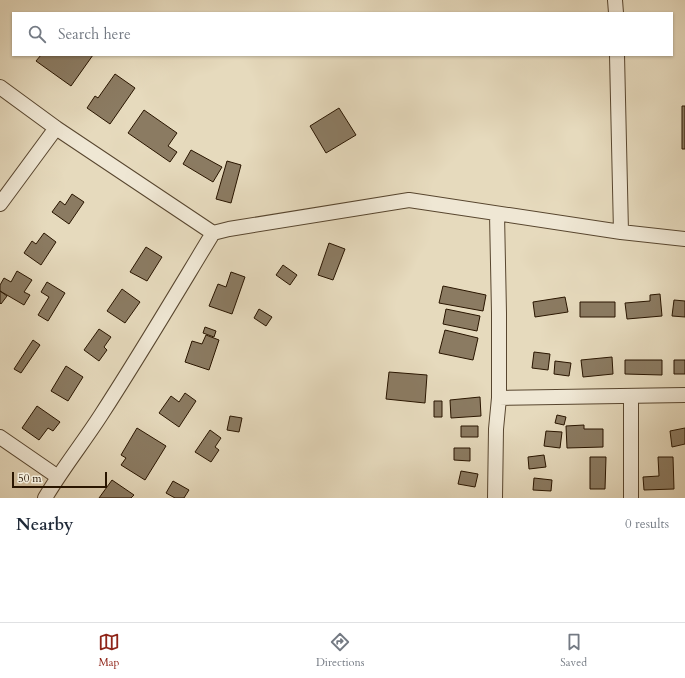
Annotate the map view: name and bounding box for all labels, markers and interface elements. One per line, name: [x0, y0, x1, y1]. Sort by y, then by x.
search box: [12, 12, 673, 56]
icon: search: [26, 23, 48, 45]
text: Search here: [58, 24, 131, 44]
scale bar: [12, 470, 107, 489]
text: 50 m: [18, 471, 42, 486]
text: Nearby: [16, 513, 73, 536]
text: 0 results: [625, 515, 669, 533]
tab: Map: [98, 631, 120, 670]
tab: Directions: [316, 631, 364, 670]
tab: Saved: [560, 631, 587, 670]

